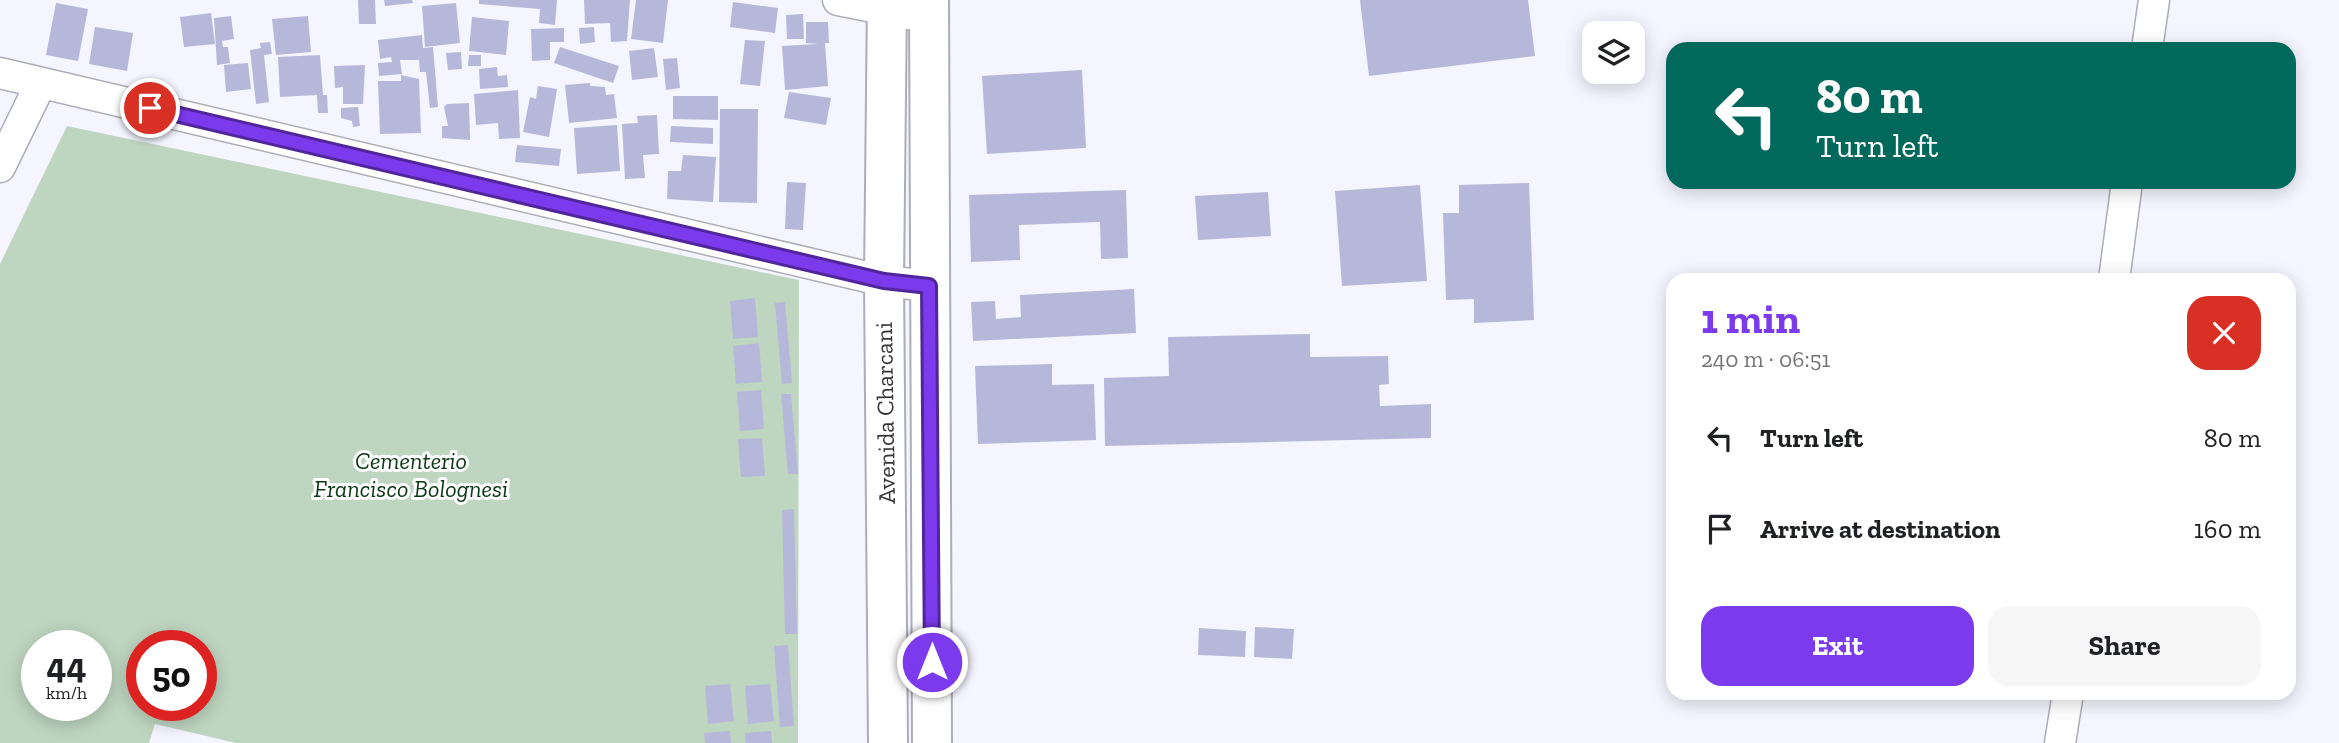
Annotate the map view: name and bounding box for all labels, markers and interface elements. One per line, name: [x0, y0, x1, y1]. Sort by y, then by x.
map controls: [1582, 21, 1645, 84]
button: layers: [1582, 21, 1645, 84]
text: 80 m: [1816, 67, 1923, 126]
icon: left: [1701, 70, 1792, 161]
pin: [120, 78, 180, 138]
icon: arrive: [131, 89, 169, 127]
text: Turn left: [1816, 127, 1938, 165]
text: 1 min: [1701, 293, 1800, 344]
button: close: [2187, 296, 2261, 370]
street label: Avenida Charcani: [869, 321, 901, 504]
text: 240 m · 06:51: [1701, 345, 1830, 373]
icon: left: [1701, 419, 1739, 457]
text: Turn left: [1760, 422, 1863, 454]
text: 80 m: [2204, 422, 2261, 454]
park label: Cementerio Francisco Bolognesi: [314, 446, 508, 503]
icon: arrive: [1701, 510, 1739, 548]
text: Arrive at destination: [1760, 513, 2000, 545]
text: 160 m: [2194, 513, 2261, 545]
button: Exit: [1701, 606, 1974, 686]
button: Share: [1988, 606, 2261, 686]
position arrow: [895, 625, 969, 699]
speed limit sign: 50: [126, 630, 217, 721]
text: 44: [47, 645, 86, 687]
text: km/h: [46, 682, 87, 704]

